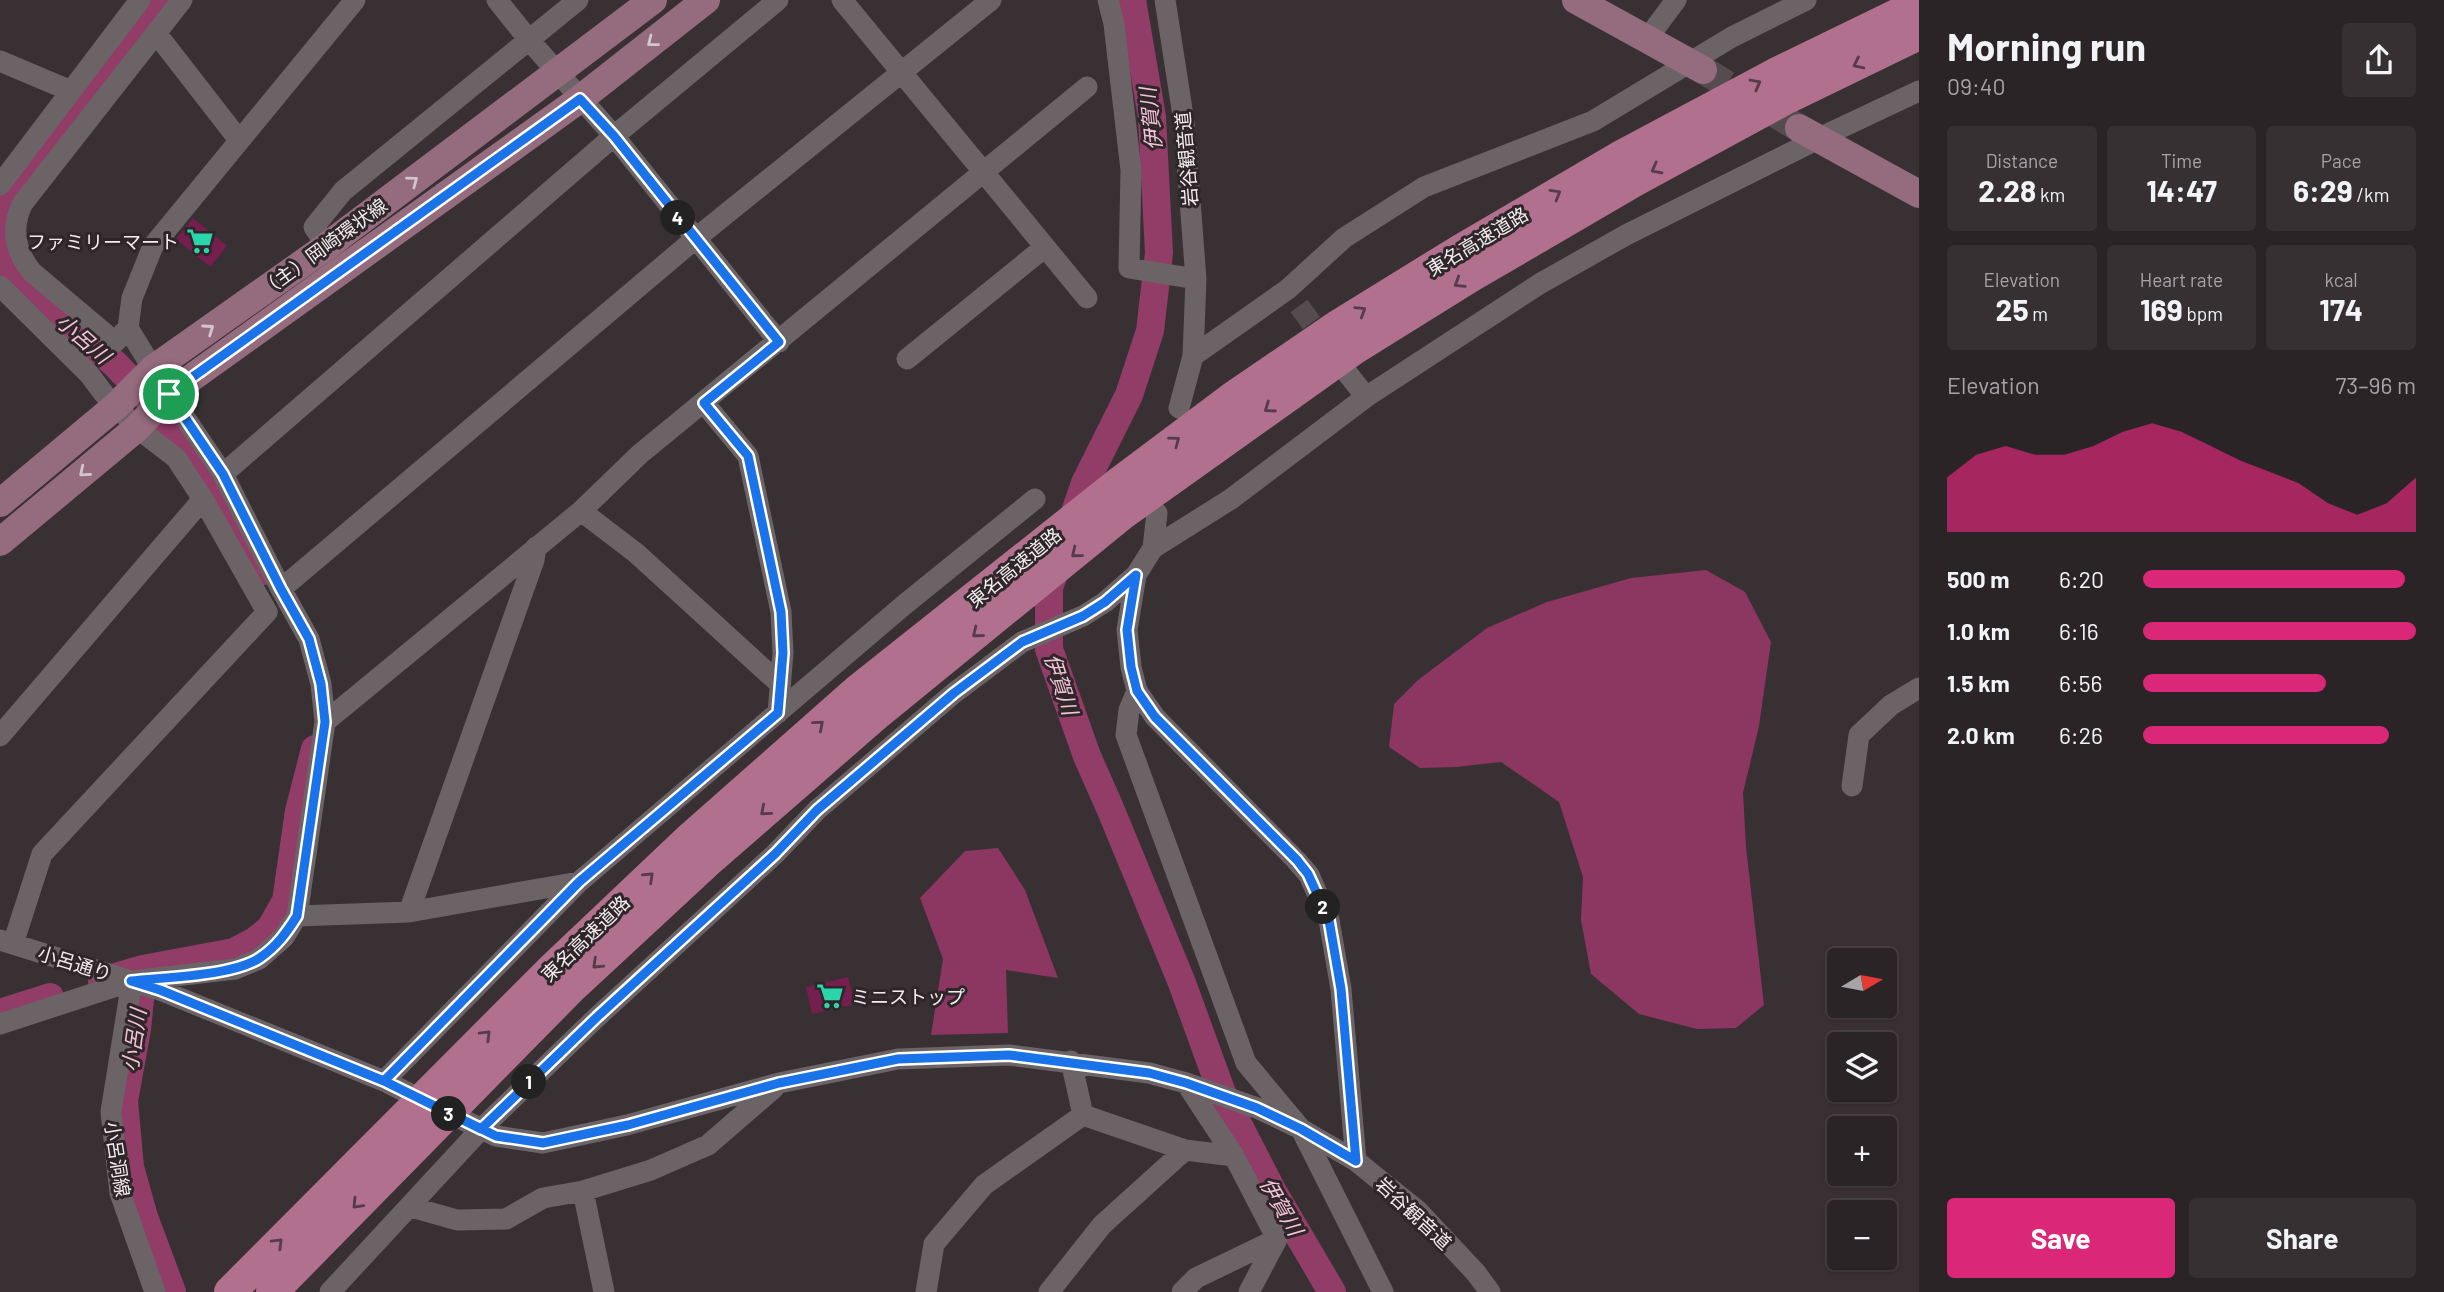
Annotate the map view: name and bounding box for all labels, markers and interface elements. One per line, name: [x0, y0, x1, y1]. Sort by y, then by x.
text: Morning run: [1947, 23, 2146, 69]
button: share: [2342, 23, 2416, 97]
one-way arrow: [648, 34, 661, 46]
one-way arrow: [1853, 56, 1865, 70]
text: 09:40: [1947, 72, 2005, 100]
one-way arrow: [1748, 79, 1761, 92]
water label: 伊賀川: [1134, 84, 1166, 152]
street label: 岩谷観音道: [1170, 111, 1202, 207]
text: Distance: [1986, 149, 2058, 172]
text: Time: [2161, 149, 2202, 172]
text: Pace: [2321, 149, 2362, 172]
one-way arrow: [1651, 161, 1663, 174]
text: 2.28: [1978, 172, 2036, 208]
text: 14:47: [2146, 172, 2217, 208]
text: 6:29: [2293, 172, 2353, 208]
one-way arrow: [405, 177, 418, 190]
text: km: [2036, 183, 2065, 206]
text: /km: [2353, 183, 2389, 206]
one-way arrow: [1549, 189, 1562, 202]
street label: （主）岡崎環状線: [255, 193, 391, 301]
pin: 4: [660, 200, 696, 235]
street label: 東名高速道路: [1422, 202, 1532, 280]
text: 4: [672, 206, 683, 229]
supermarket icon: ファミリーマート: [185, 226, 215, 256]
place label: ファミリーマート: [27, 230, 179, 253]
text: Elevation: [1984, 268, 2060, 291]
text: Heart rate: [2140, 268, 2223, 291]
text: kcal: [2325, 268, 2358, 291]
one-way arrow: [1454, 275, 1467, 288]
text: 25: [1996, 291, 2029, 327]
text: 169: [2140, 291, 2183, 327]
text: 174: [2319, 291, 2363, 327]
text: m: [2029, 302, 2048, 325]
text: bpm: [2183, 302, 2223, 325]
one-way arrow: [1354, 306, 1367, 319]
water label: 小呂川: [52, 308, 117, 369]
one-way arrow: [201, 325, 214, 337]
pin: [139, 364, 199, 424]
text: Elevation: [1947, 371, 2040, 399]
text: 73–96 m: [2335, 371, 2416, 399]
icon: arrive: [150, 375, 188, 413]
one-way arrow: [1264, 400, 1277, 412]
one-way arrow: [1167, 437, 1180, 449]
one-way arrow: [80, 463, 92, 476]
street label: 東名高速道路: [962, 522, 1066, 612]
one-way arrow: [1071, 545, 1084, 557]
text: 500 m: [1947, 565, 2009, 593]
text: 6:20: [2059, 565, 2104, 593]
text: 1.0 km: [1947, 617, 2010, 645]
text: 6:16: [2059, 617, 2099, 645]
one-way arrow: [973, 625, 986, 637]
water label: 伊賀川: [1040, 650, 1084, 720]
text: 1.5 km: [1947, 669, 2010, 697]
text: 6:56: [2059, 669, 2102, 697]
one-way arrow: [811, 721, 824, 733]
text: 2.0 km: [1947, 721, 2015, 749]
text: 6:26: [2059, 721, 2103, 749]
one-way arrow: [761, 803, 774, 815]
one-way arrow: [641, 872, 654, 885]
street label: 東名高速道路: [536, 890, 634, 986]
pin: 2: [1306, 890, 1340, 925]
text: 2: [1317, 895, 1328, 918]
street label: 小呂通り: [35, 941, 115, 985]
north arrow: [1827, 948, 1897, 1018]
map controls: [1827, 948, 1897, 1270]
one-way arrow: [592, 956, 605, 968]
supermarket icon: ミニストップ: [815, 981, 845, 1011]
place label: ミニストップ: [851, 985, 965, 1008]
water label: 小呂川: [116, 1005, 150, 1073]
one-way arrow: [477, 1030, 490, 1043]
button: layers: [1827, 1032, 1897, 1102]
pin: 1: [512, 1064, 546, 1100]
text: 1: [525, 1070, 532, 1093]
pin: 3: [432, 1096, 466, 1132]
text: 3: [443, 1102, 454, 1125]
button: +: [1827, 1116, 1897, 1186]
street label: 小呂洞線: [101, 1120, 135, 1198]
water label: 伊賀川: [1255, 1172, 1310, 1241]
street label: 岩谷観音道: [1371, 1172, 1457, 1254]
one-way arrow: [353, 1196, 366, 1209]
button: Save: [1947, 1198, 2175, 1278]
button: Share: [2189, 1198, 2416, 1278]
button: −: [1827, 1200, 1897, 1270]
one-way arrow: [270, 1239, 283, 1252]

